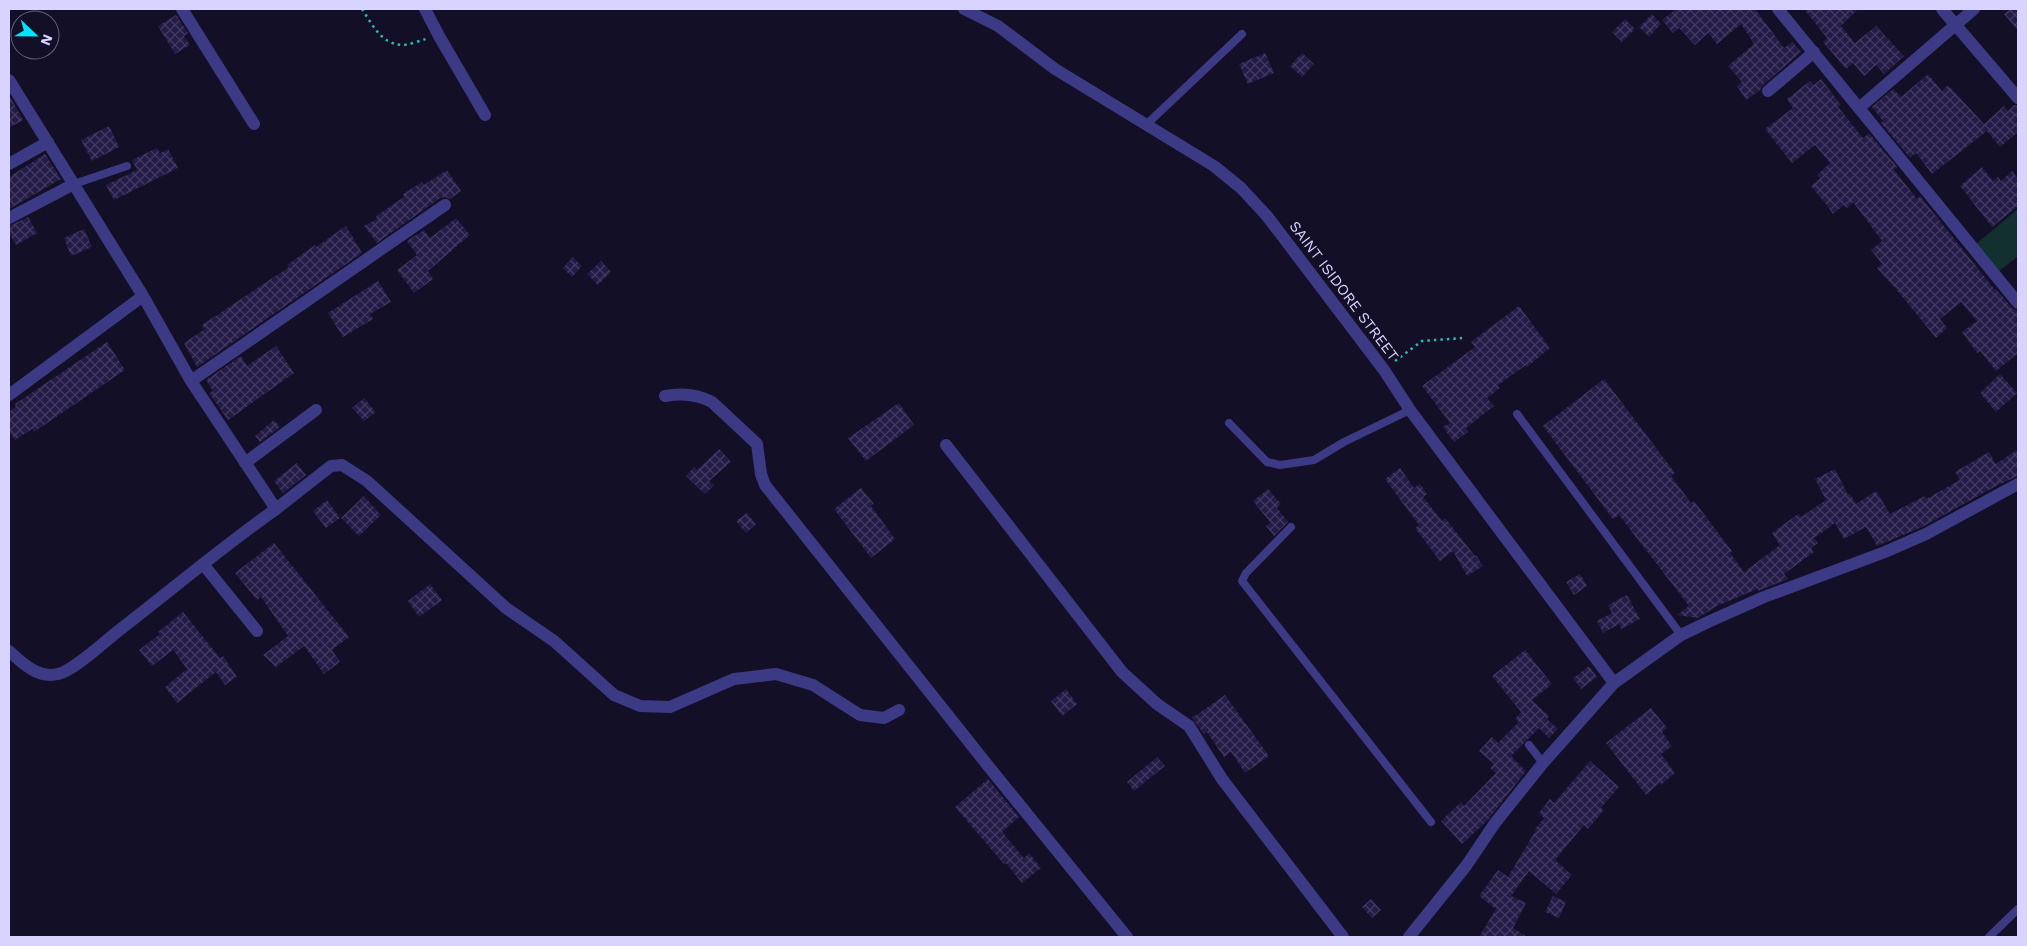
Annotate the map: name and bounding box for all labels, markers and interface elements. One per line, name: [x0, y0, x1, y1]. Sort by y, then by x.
north arrow: [10, 10, 60, 60]
text: N: [38, 32, 56, 48]
street label: SAINT ISIDORE STREET: [1286, 218, 1402, 364]

